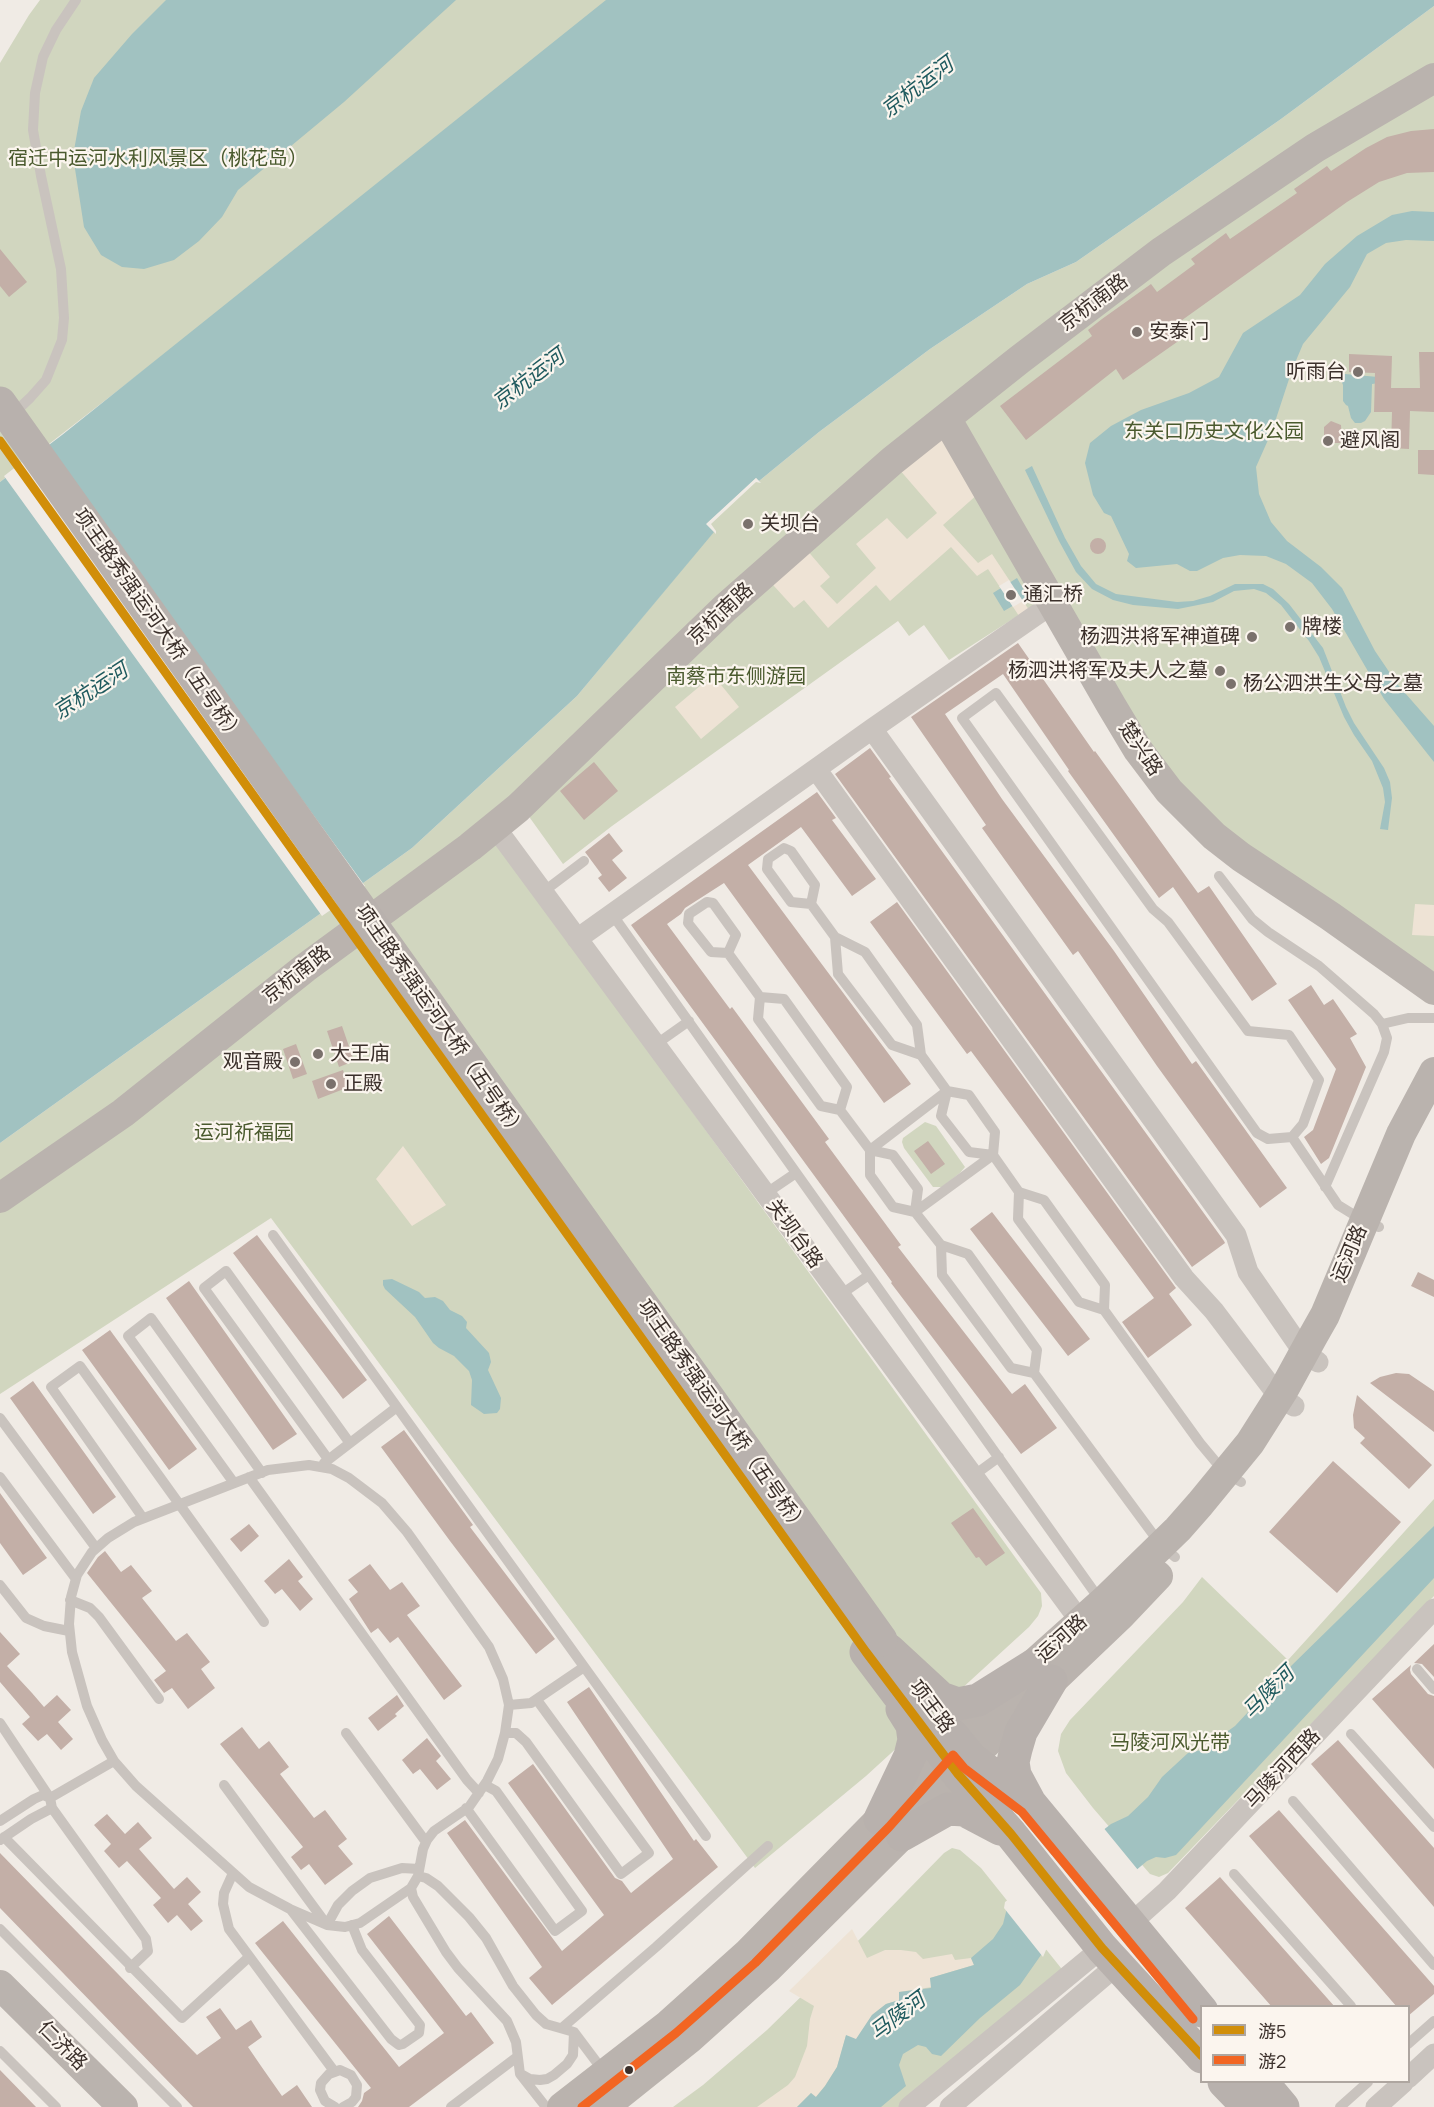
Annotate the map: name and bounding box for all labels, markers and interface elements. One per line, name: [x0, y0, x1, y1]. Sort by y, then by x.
water label: 京杭运河: [877, 53, 959, 123]
park label: 宿迁中运河水利风景区（桃花岛）: [8, 147, 308, 171]
street label: 京杭南路: [1055, 269, 1133, 337]
place label: 安泰门: [1149, 320, 1209, 344]
marker: 安泰门: [1130, 325, 1144, 339]
water label: 京杭运河: [488, 345, 570, 415]
place label: 听雨台: [1286, 360, 1346, 384]
marker: 听雨台: [1351, 365, 1365, 379]
park label: 东关口历史文化公园: [1124, 420, 1304, 444]
place label: 避风阁: [1340, 429, 1400, 453]
marker: 避风阁: [1321, 434, 1335, 448]
street label: 项王路秀强运河大桥（五号桥）: [68, 504, 248, 748]
place label: 关坝台: [760, 512, 820, 536]
marker: 关坝台: [741, 517, 755, 531]
street label: 京杭南路: [684, 578, 758, 650]
place label: 通汇桥: [1023, 583, 1083, 607]
marker: 通汇桥: [1004, 588, 1018, 602]
place label: 牌楼: [1302, 615, 1342, 639]
marker: 牌楼: [1283, 620, 1297, 634]
place label: 杨泗洪将军神道碑: [1080, 625, 1240, 649]
marker: 杨泗洪将军神道碑: [1245, 630, 1259, 644]
water label: 京杭运河: [49, 659, 133, 725]
place label: 杨泗洪将军及夫人之墓: [1008, 659, 1208, 683]
marker: 杨泗洪将军及夫人之墓: [1213, 664, 1227, 678]
park label: 南蔡市东侧游园: [666, 665, 806, 689]
place label: 杨公泗洪生父母之墓: [1243, 672, 1423, 696]
marker: 杨公泗洪生父母之墓: [1224, 677, 1238, 691]
street label: 楚兴路: [1113, 717, 1167, 781]
street label: 项王路秀强运河大桥（五号桥）: [350, 900, 530, 1144]
street label: 京杭南路: [258, 941, 336, 1009]
place label: 大王庙: [330, 1042, 390, 1066]
marker: 大王庙: [311, 1047, 325, 1061]
place label: 观音殿: [223, 1050, 283, 1074]
marker: 观音殿: [288, 1055, 302, 1069]
place label: 正殿: [343, 1072, 383, 1096]
marker: 正殿: [324, 1077, 338, 1091]
park label: 运河祈福园: [194, 1121, 294, 1145]
street label: 关坝台路: [761, 1195, 827, 1273]
street label: 运河路: [1327, 1222, 1373, 1286]
street label: 项王路秀强运河大桥（五号桥）: [632, 1295, 812, 1539]
street label: 运河路: [1032, 1610, 1092, 1668]
water label: 马陵河: [1238, 1662, 1300, 1724]
street label: 项王路: [903, 1676, 959, 1738]
street label: 马陵河西路: [1240, 1724, 1326, 1814]
park label: 马陵河风光带: [1110, 1731, 1230, 1755]
water label: 马陵河: [865, 1988, 931, 2046]
legend: [1200, 2005, 1410, 2083]
street label: 仁济路: [32, 2016, 92, 2076]
text: 游5: [1258, 2019, 1286, 2043]
text: 游2: [1258, 2049, 1286, 2073]
unlabelled marker: [623, 2064, 635, 2076]

